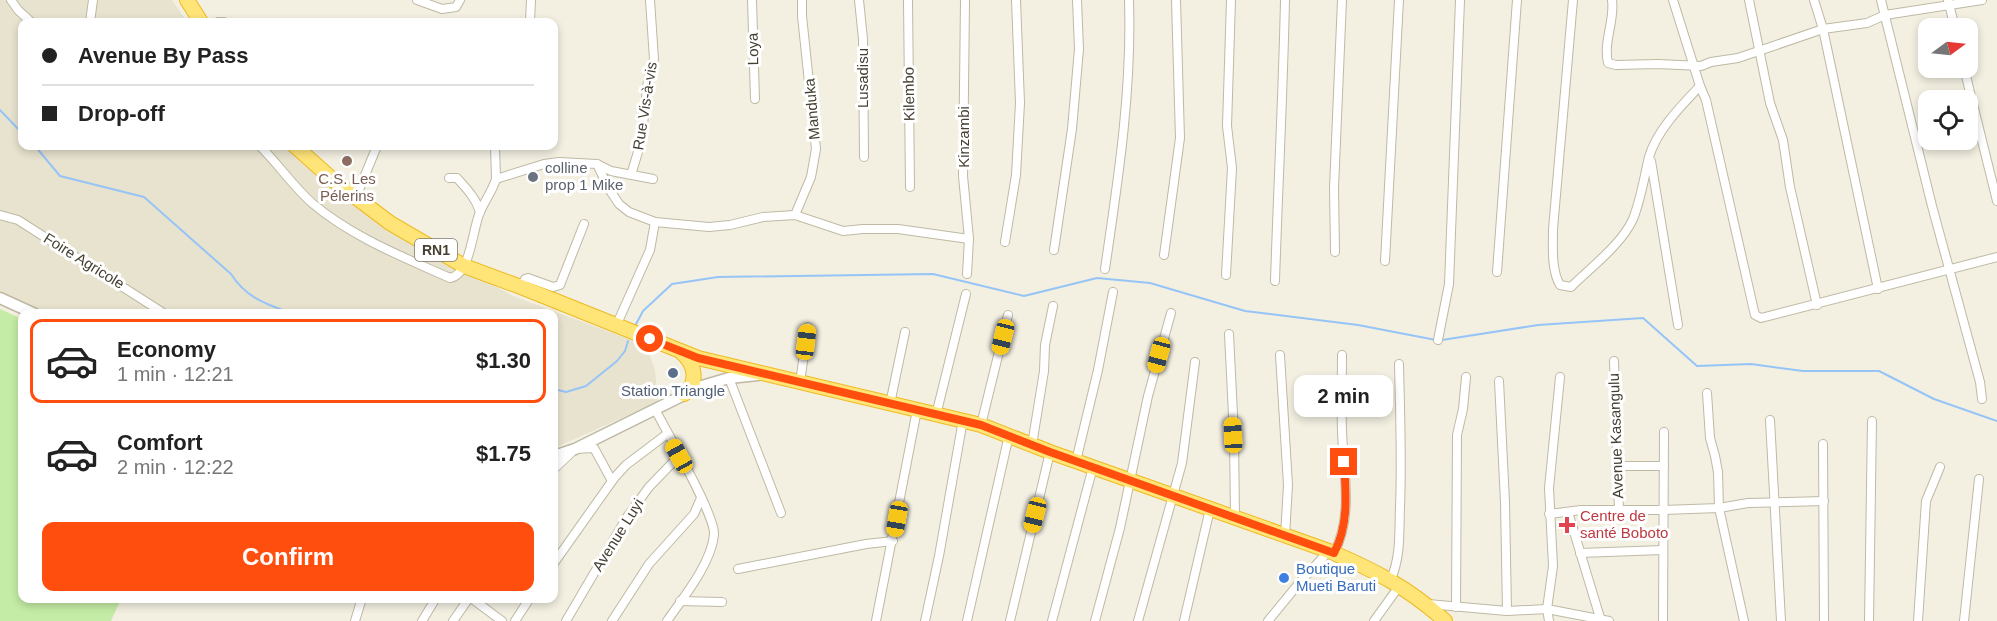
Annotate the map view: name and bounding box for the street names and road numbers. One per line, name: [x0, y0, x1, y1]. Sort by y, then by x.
street label: Loya: [744, 32, 761, 65]
street label: Lusadisu: [854, 48, 871, 108]
street label: Rue Vis-à-vis: [629, 61, 660, 151]
street label: Kilembo: [900, 67, 917, 121]
street label: Manduka: [800, 77, 823, 141]
street label: Kinzambi: [955, 106, 972, 168]
street label: Foire Agricole: [41, 229, 128, 292]
road number: RN1: [415, 239, 457, 261]
street label: Avenue Kasangulu: [1605, 373, 1626, 499]
street label: Avenue Luyi: [589, 495, 647, 574]

